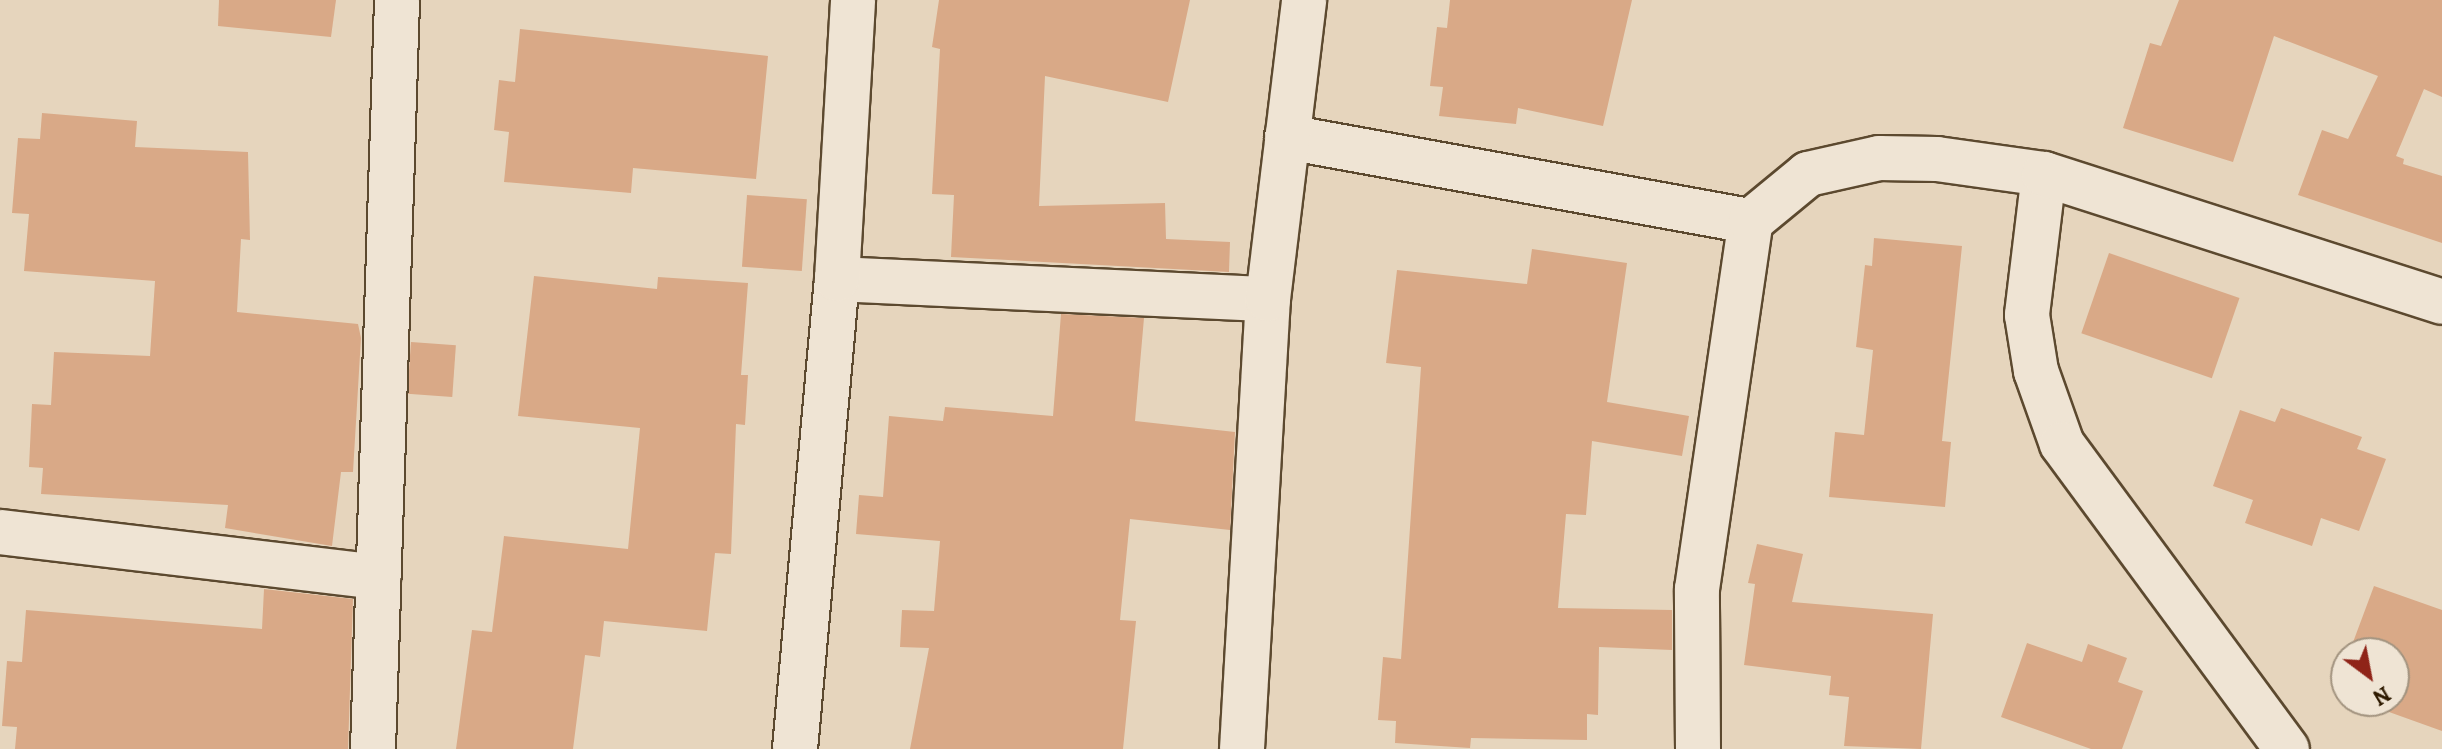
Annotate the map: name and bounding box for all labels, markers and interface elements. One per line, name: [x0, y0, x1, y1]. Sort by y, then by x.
north arrow: [2330, 637, 2410, 717]
text: N: [2367, 679, 2396, 713]

